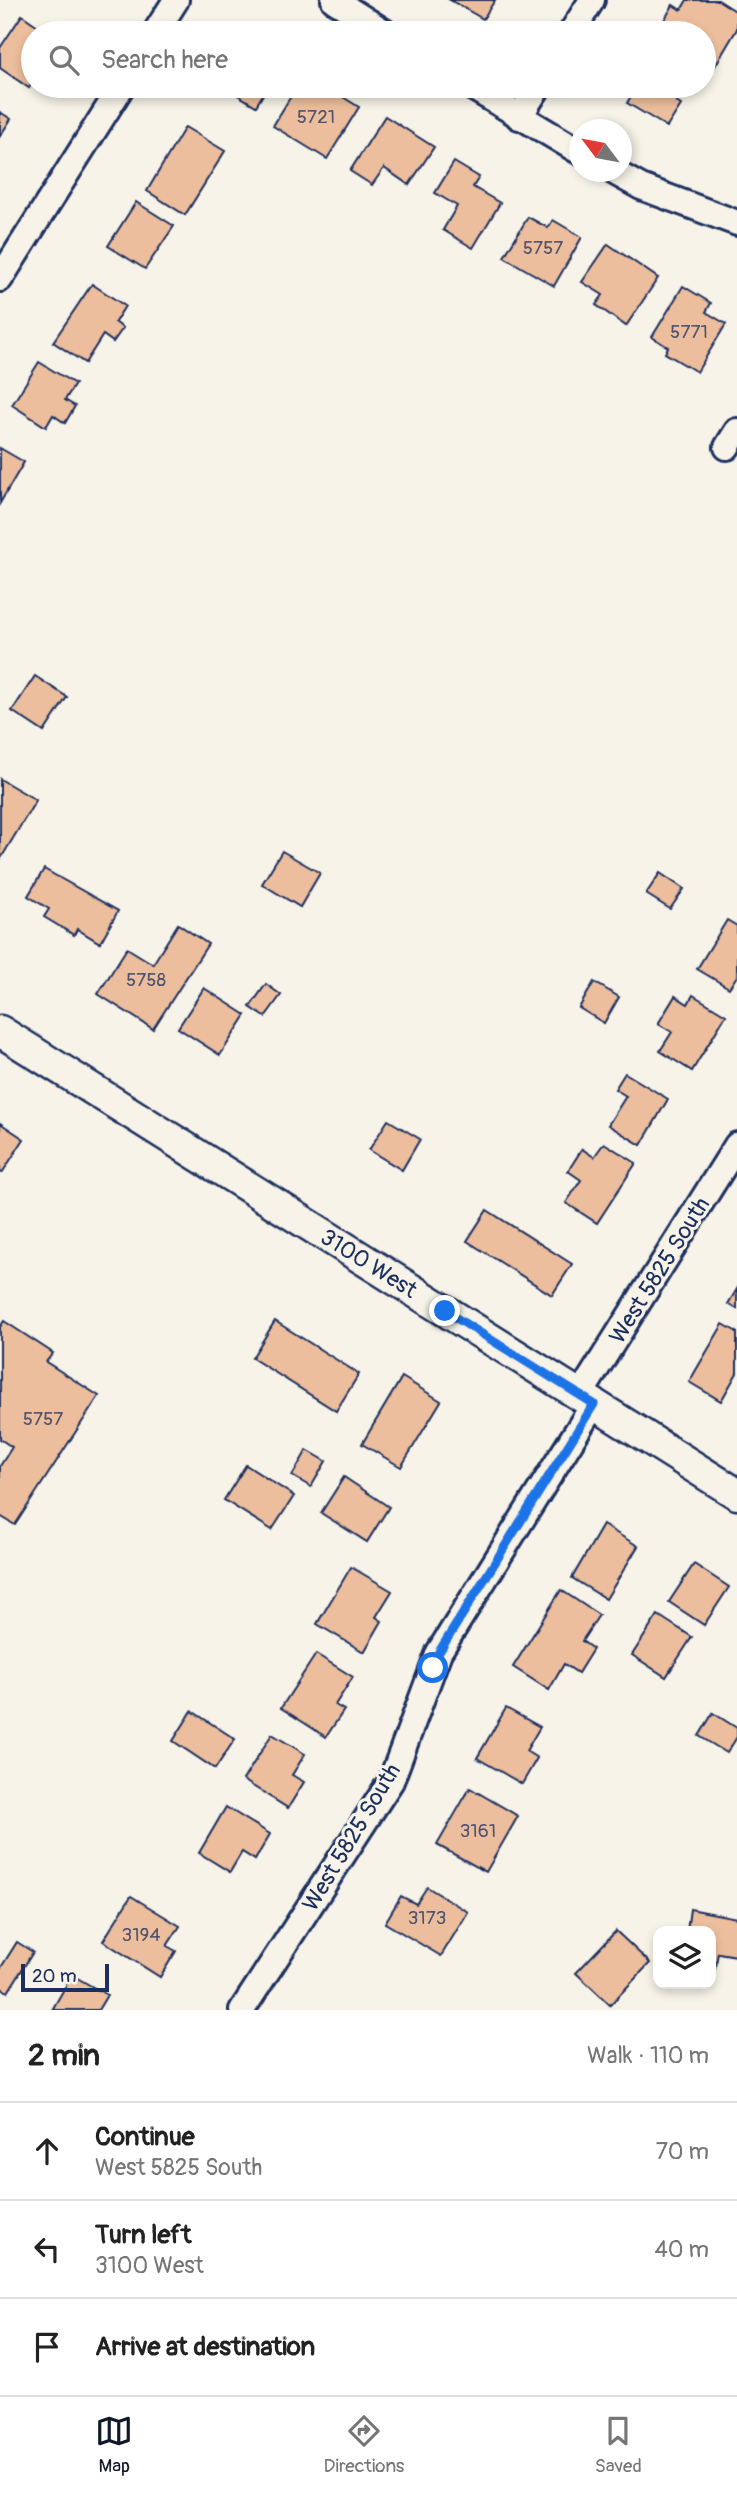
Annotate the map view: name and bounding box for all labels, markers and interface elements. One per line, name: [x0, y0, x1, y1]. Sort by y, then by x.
search box: [21, 21, 716, 98]
icon: search: [45, 41, 83, 79]
text: Search here: [101, 44, 228, 76]
house number: 5721: [297, 105, 335, 129]
north arrow: [569, 119, 632, 182]
house number: 5757: [523, 236, 563, 260]
house number: 5771: [670, 320, 708, 344]
house number: 5758: [126, 968, 166, 992]
street label: West 5825 South: [603, 1192, 716, 1349]
street label: 3100 West: [315, 1222, 423, 1305]
route end: [429, 1295, 460, 1326]
house number: 5757: [23, 1407, 63, 1431]
route start: [417, 1652, 448, 1683]
street label: West 5825 South: [296, 1758, 407, 1916]
house number: 3161: [460, 1819, 496, 1843]
house number: 3173: [408, 1906, 446, 1930]
house number: 3194: [122, 1923, 160, 1947]
map controls: [653, 1926, 716, 1989]
button: layers: [653, 1926, 716, 1989]
scale bar: [21, 1961, 108, 1993]
text: 20 m: [32, 1964, 77, 1988]
text: 2 min: [28, 2037, 100, 2074]
text: Walk · 110 m: [587, 2041, 709, 2070]
text: Continue: [95, 2121, 195, 2153]
icon: ahead: [28, 2132, 66, 2170]
text: 70 m: [656, 2137, 709, 2166]
text: West 5825 South: [95, 2153, 262, 2182]
text: Turn left: [95, 2219, 191, 2251]
icon: left: [28, 2230, 66, 2268]
text: 40 m: [655, 2235, 709, 2264]
text: 3100 West: [95, 2251, 204, 2280]
icon: arrive: [28, 2328, 66, 2366]
text: Arrive at destination: [95, 2331, 315, 2363]
tab: Map: [95, 2412, 133, 2478]
tab: Directions: [324, 2412, 404, 2478]
tab: Saved: [595, 2412, 642, 2478]

